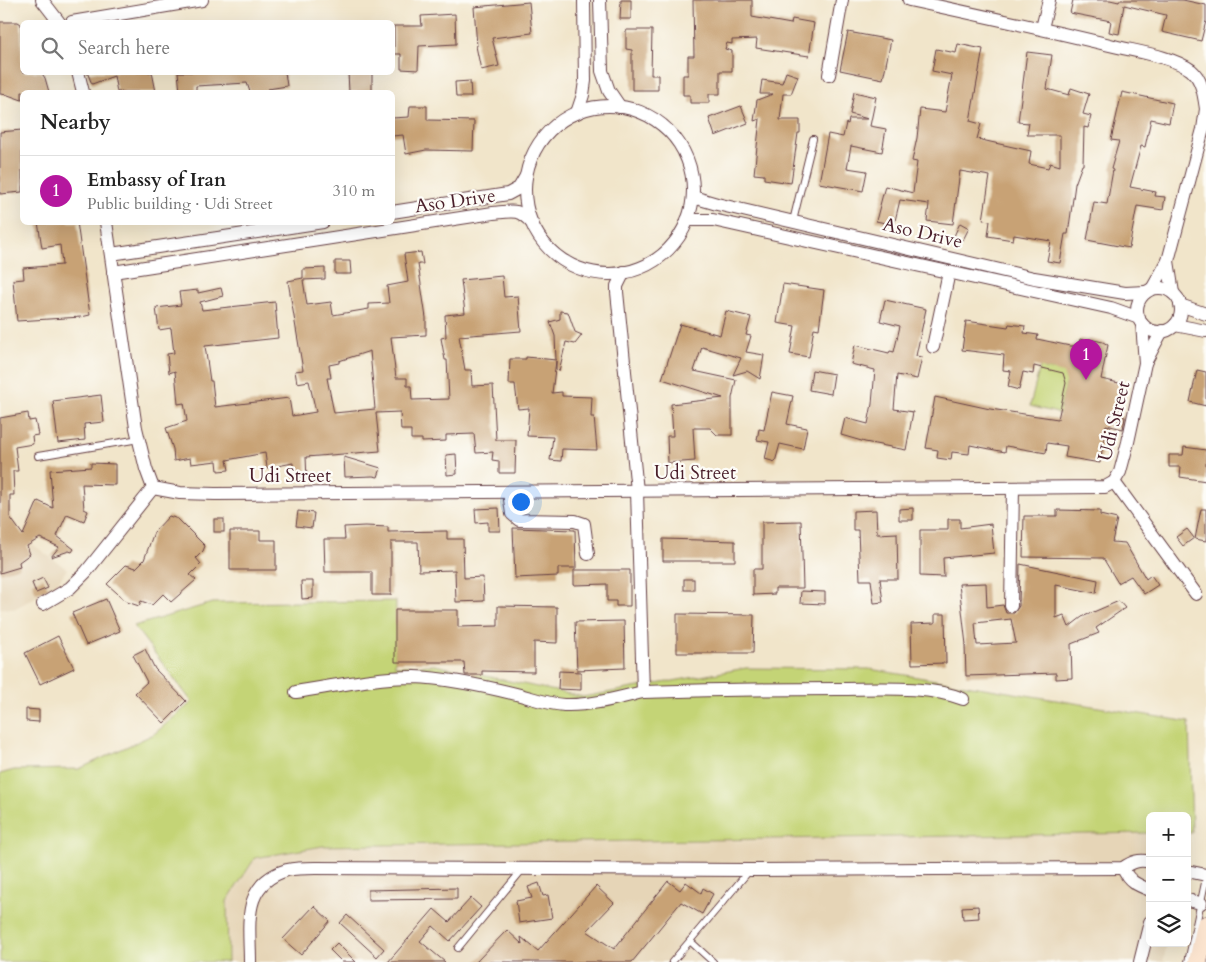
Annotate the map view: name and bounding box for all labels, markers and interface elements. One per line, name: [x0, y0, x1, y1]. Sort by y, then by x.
search box: [20, 20, 395, 75]
icon: search: [38, 34, 66, 62]
text: Search here: [78, 35, 170, 61]
text: Nearby: [40, 108, 111, 137]
text: Embassy of Iran: [87, 167, 226, 193]
text: 1: [52, 180, 60, 202]
text: 310 m: [333, 180, 375, 202]
street label: Aso Drive: [413, 182, 497, 220]
text: Public building · Udi Street: [87, 193, 273, 215]
street label: Aso Drive: [880, 211, 965, 255]
pin: 1: [1070, 339, 1102, 380]
street label: Udi Street: [1091, 378, 1136, 464]
street label: Udi Street: [654, 460, 736, 486]
street label: Udi Street: [249, 463, 331, 489]
your location: [508, 489, 534, 515]
map controls: [1146, 812, 1191, 947]
button: +: [1146, 812, 1191, 857]
button: −: [1146, 857, 1191, 902]
button: layers: [1146, 902, 1191, 947]

